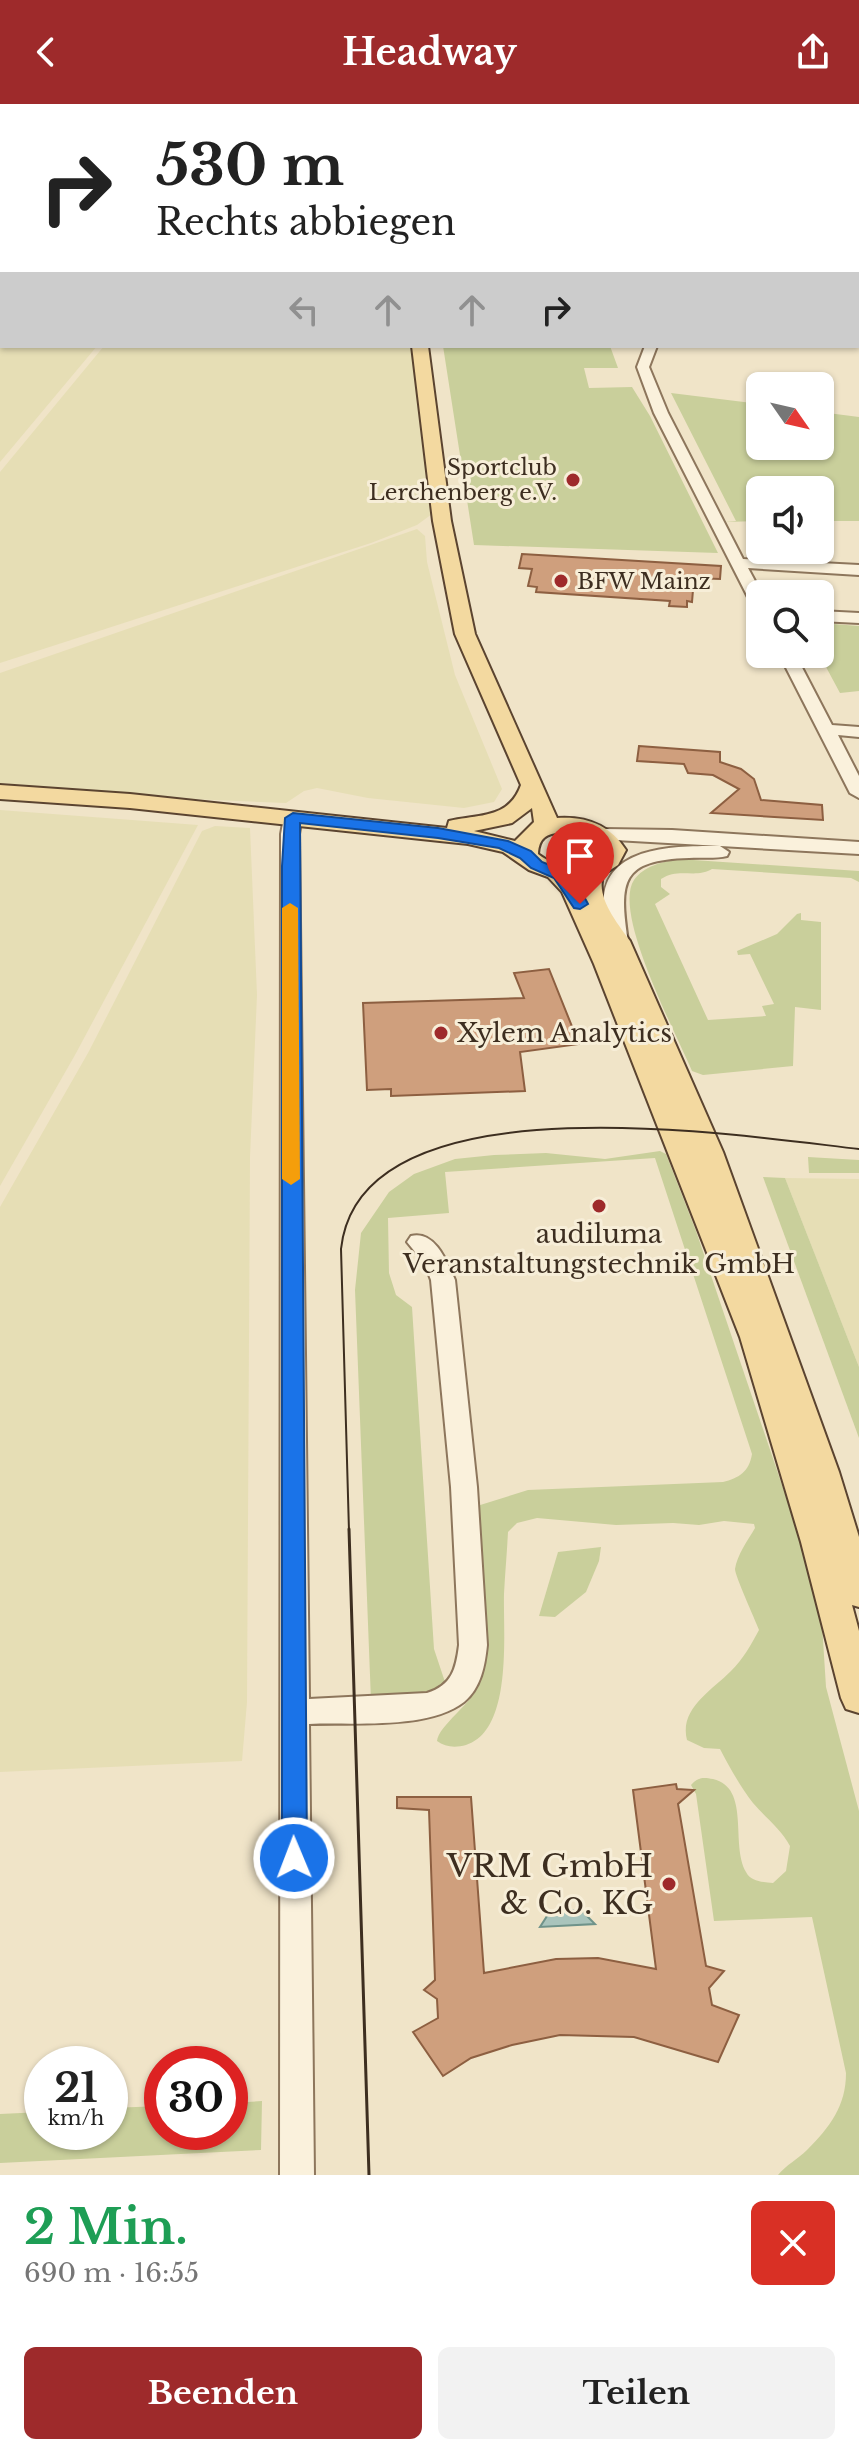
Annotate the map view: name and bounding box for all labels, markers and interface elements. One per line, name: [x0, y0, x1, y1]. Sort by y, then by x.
icon: back: [24, 30, 68, 74]
text: Headway: [342, 30, 517, 75]
icon: share: [791, 30, 835, 74]
text: 530 m: [156, 131, 344, 200]
icon: right: [24, 136, 128, 240]
text: Rechts abbiegen: [156, 200, 456, 245]
icon: left: [282, 288, 326, 332]
icon: ahead: [366, 288, 410, 332]
icon: ahead: [450, 288, 494, 332]
icon: right: [534, 288, 578, 332]
north arrow: [746, 372, 834, 460]
map controls: [746, 372, 834, 668]
place label: Sportclub Lerchenberg e.V.: [369, 454, 557, 506]
marker: Sportclub Lerchenberg e.V.: [564, 471, 582, 489]
button: sound: [746, 476, 834, 564]
place label: BFW Mainz: [577, 568, 711, 595]
marker: BFW Mainz: [552, 572, 570, 590]
button: search: [746, 580, 834, 668]
pin: [546, 822, 614, 904]
icon: arrive: [558, 834, 602, 878]
place label: Xylem Analytics: [457, 1017, 672, 1049]
marker: Xylem Analytics: [432, 1024, 450, 1042]
marker: audiluma Veranstaltungstechnik GmbH: [590, 1197, 608, 1215]
place label: audiluma Veranstaltungstechnik GmbH: [402, 1218, 795, 1280]
position arrow: [252, 1816, 336, 1900]
place label: VRM GmbH & Co. KG: [446, 1846, 653, 1923]
marker: VRM GmbH & Co. KG: [660, 1875, 678, 1893]
speed limit sign: 30: [144, 2046, 248, 2150]
text: 21: [54, 2063, 98, 2113]
text: km/h: [48, 2106, 104, 2130]
text: 2 Min.: [24, 2197, 188, 2257]
button: close: [751, 2201, 835, 2285]
text: 690 m · 16:55: [24, 2257, 199, 2289]
button: Beenden: [24, 2347, 422, 2439]
button: Teilen: [438, 2347, 835, 2439]

